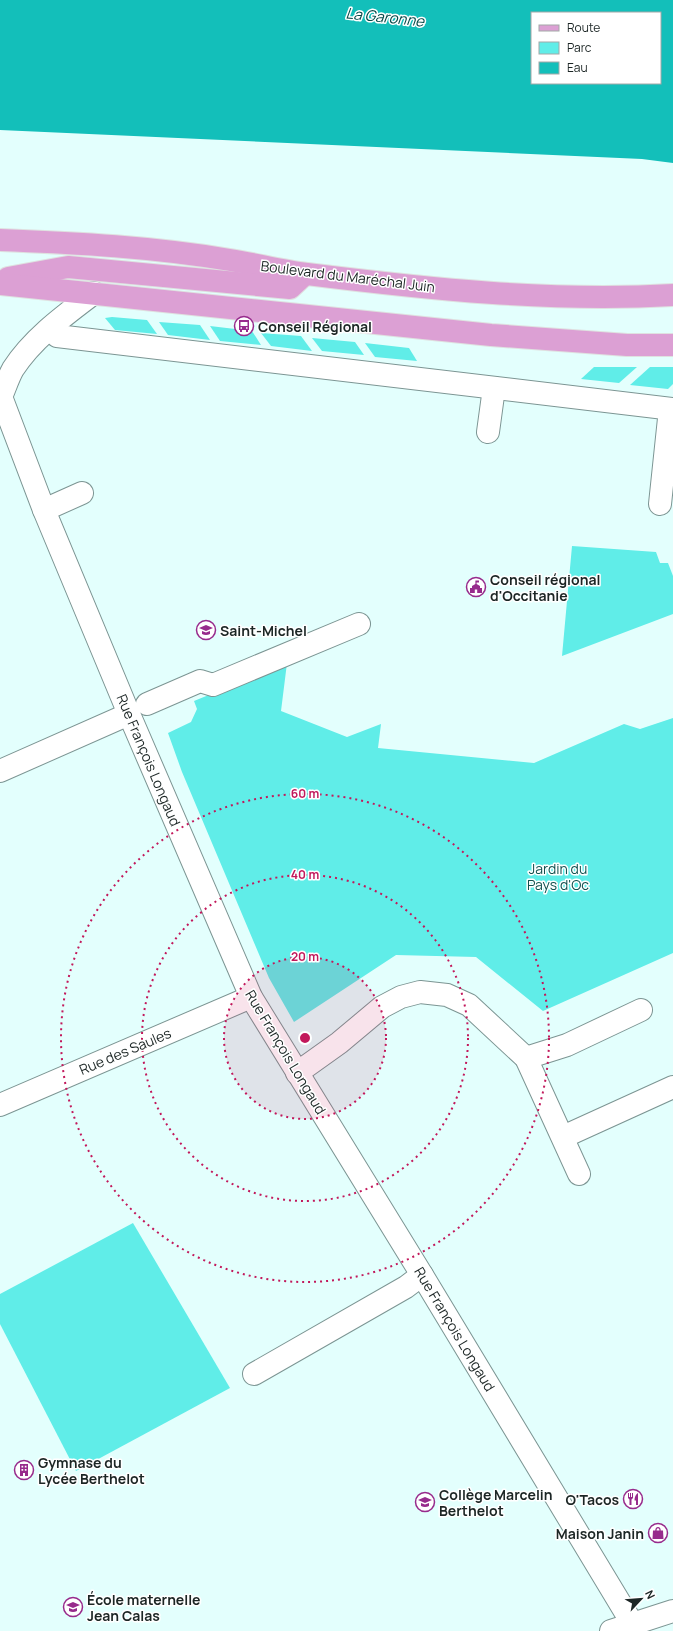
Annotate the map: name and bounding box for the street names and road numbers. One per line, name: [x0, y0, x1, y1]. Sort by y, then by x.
street label: Boulevard du Maréchal Juin: [260, 256, 436, 296]
street label: Rue François Longaud: [113, 691, 185, 829]
street label: Rue François Longaud: [241, 986, 331, 1118]
street label: Rue des Saules: [76, 1023, 174, 1079]
street label: Rue François Longaud: [410, 1263, 500, 1395]

